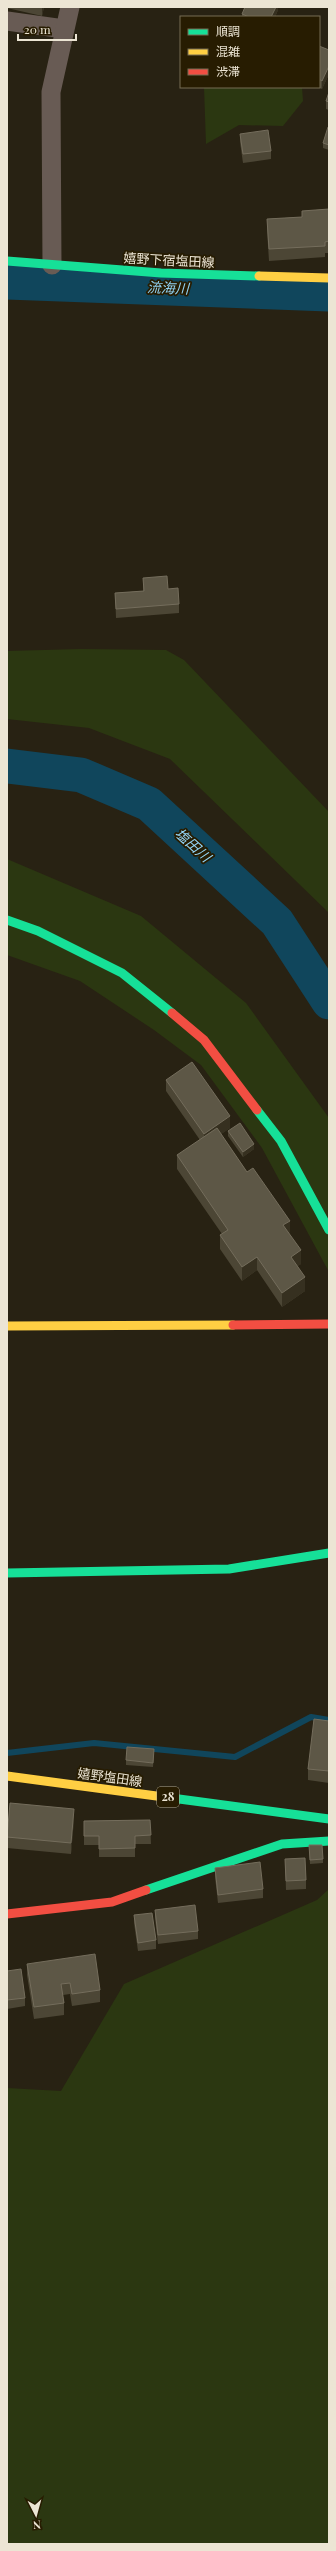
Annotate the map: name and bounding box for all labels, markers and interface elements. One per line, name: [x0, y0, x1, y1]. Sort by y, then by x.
scale bar: [18, 16, 76, 42]
legend: [180, 16, 320, 88]
text: 20 m: [24, 21, 51, 37]
text: 順調: [216, 23, 240, 39]
text: 混雑: [216, 43, 240, 59]
text: 渋滞: [216, 63, 240, 79]
street label: 嬉野下宿塩田線: [123, 249, 215, 270]
water label: 流海川: [147, 277, 191, 298]
water label: 塩田川: [171, 824, 217, 867]
street label: 嬉野塩田線: [77, 1764, 143, 1789]
road number: 28: [157, 1787, 179, 1807]
north arrow: [16, 2495, 56, 2535]
text: N: [32, 2518, 42, 2533]

